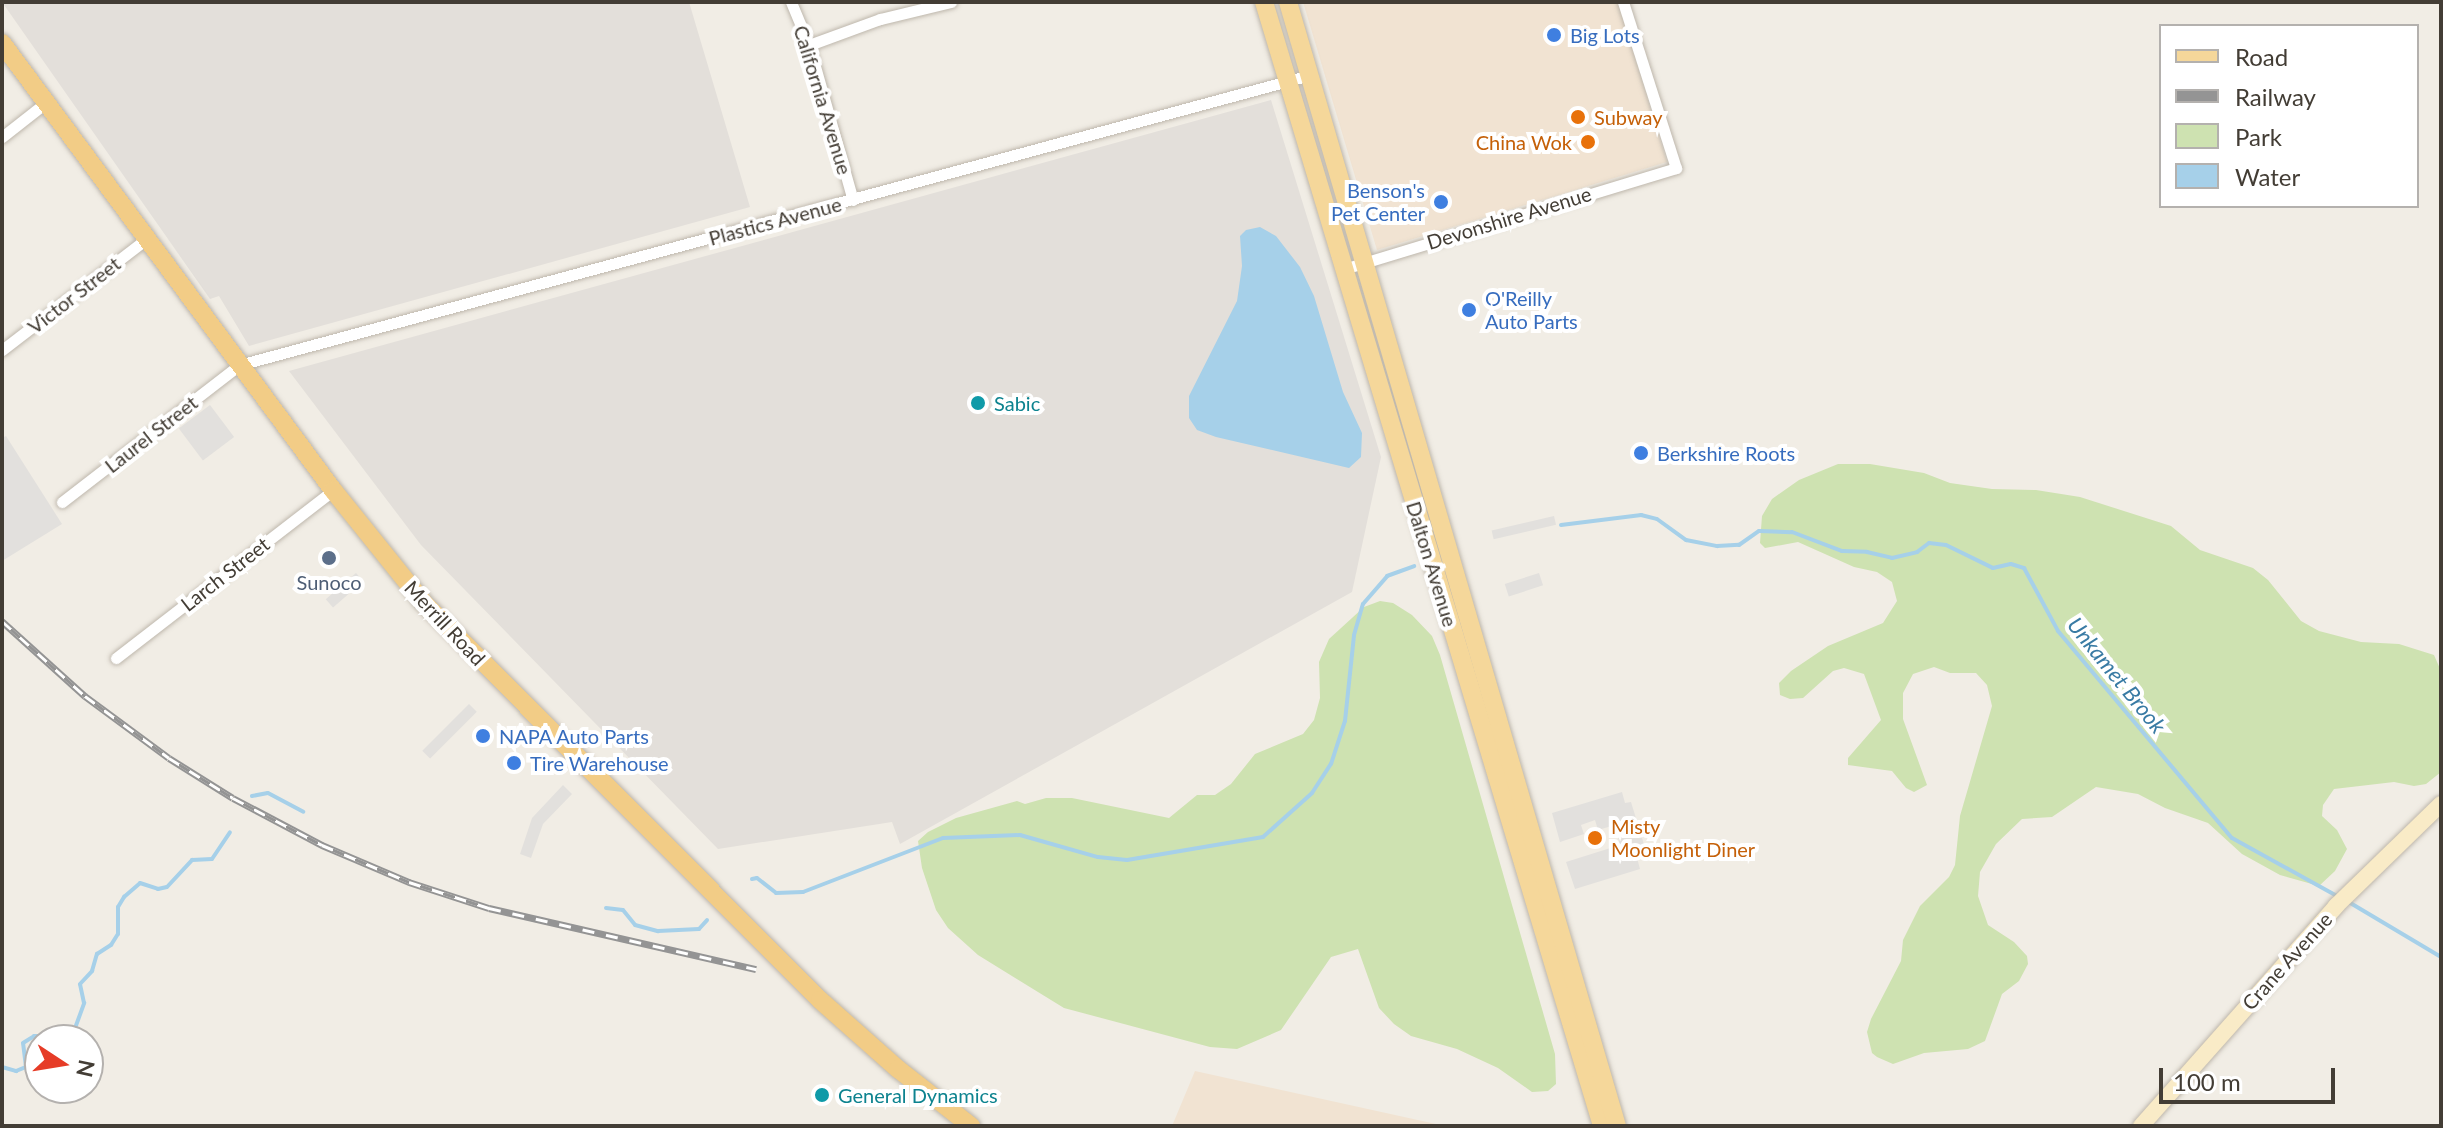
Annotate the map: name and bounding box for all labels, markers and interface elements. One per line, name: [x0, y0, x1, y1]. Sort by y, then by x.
street label: California Avenue: [789, 22, 857, 178]
place label: Big Lots: [1570, 23, 1640, 47]
legend: [2159, 24, 2419, 208]
marker: Big Lots: [1545, 26, 1563, 44]
text: Road: [2235, 42, 2288, 71]
text: Railway: [2235, 82, 2316, 111]
place label: Subway: [1594, 105, 1662, 129]
marker: Subway: [1569, 108, 1587, 126]
text: Park: [2235, 122, 2282, 151]
place label: China Wok: [1475, 130, 1572, 154]
marker: China Wok: [1579, 133, 1597, 151]
text: Water: [2235, 162, 2300, 191]
place label: Benson's Pet Center: [1331, 178, 1425, 225]
street label: Devonshire Avenue: [1424, 181, 1594, 255]
street label: Plastics Avenue: [706, 192, 844, 250]
marker: Benson's Pet Center: [1432, 193, 1450, 211]
street label: Victor Street: [23, 251, 125, 339]
place label: O'Reilly Auto Parts: [1485, 286, 1578, 333]
marker: O'Reilly Auto Parts: [1460, 301, 1478, 319]
street label: Laurel Street: [100, 390, 202, 478]
place label: Sabic: [994, 391, 1040, 415]
marker: Sabic: [969, 394, 987, 412]
place label: Berkshire Roots: [1657, 441, 1795, 465]
marker: Berkshire Roots: [1632, 444, 1650, 462]
street label: Dalton Avenue: [1401, 498, 1463, 630]
street label: Larch Street: [176, 532, 274, 616]
marker: Sunoco: [320, 549, 338, 567]
place label: Sunoco: [296, 570, 362, 594]
street label: Merrill Road: [400, 576, 490, 670]
water label: Unkamet Brook: [2062, 612, 2172, 738]
place label: NAPA Auto Parts: [499, 724, 650, 748]
marker: NAPA Auto Parts: [474, 727, 492, 745]
place label: Tire Warehouse: [530, 751, 669, 775]
marker: Tire Warehouse: [505, 754, 523, 772]
place label: Misty Moonlight Diner: [1611, 814, 1755, 861]
marker: Misty Moonlight Diner: [1586, 829, 1604, 847]
street label: Crane Avenue: [2237, 907, 2337, 1015]
north arrow: [24, 1024, 104, 1104]
scale bar: [2163, 1052, 2339, 1102]
text: N: [71, 1058, 101, 1080]
text: 100 m: [2173, 1067, 2241, 1096]
place label: General Dynamics: [838, 1083, 998, 1107]
marker: General Dynamics: [813, 1086, 831, 1104]

